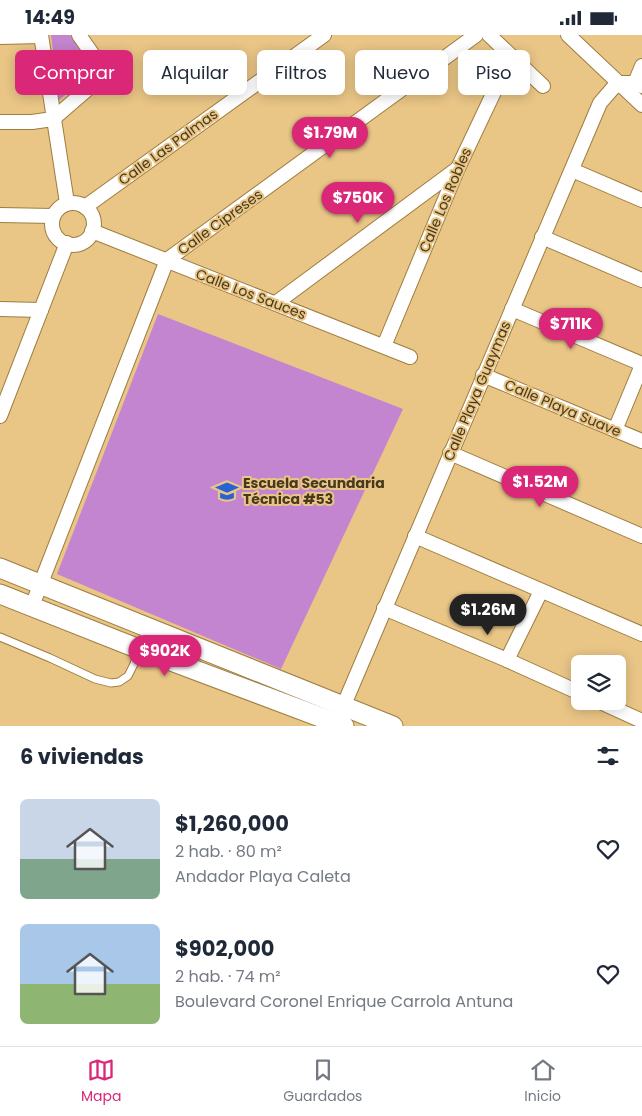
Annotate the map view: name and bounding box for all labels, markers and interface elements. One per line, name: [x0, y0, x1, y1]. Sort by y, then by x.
text: 14:49: [25, 4, 75, 31]
chip: Comprar: [15, 50, 133, 95]
chip: Alquilar: [143, 50, 247, 95]
chip: Filtros: [257, 50, 345, 95]
chip: Nuevo: [355, 50, 448, 95]
chip: Piso: [458, 50, 530, 95]
street label: Calle Las Palmas: [114, 104, 222, 190]
pin: $1.79M: [289, 117, 371, 159]
text: $1.79M: [303, 121, 357, 144]
street label: Calle Los Robles: [414, 145, 476, 255]
pin: $750K: [323, 181, 393, 224]
street label: Calle Cipreses: [173, 184, 267, 260]
text: $750K: [332, 186, 384, 209]
street label: Calle Los Sauces: [193, 264, 309, 324]
pin: $711K: [536, 307, 606, 350]
text: $711K: [550, 312, 592, 335]
street label: Calle Playa Guaymas: [438, 318, 516, 464]
street label: Calle Playa Suave: [502, 374, 625, 442]
pin: $1.52M: [499, 465, 581, 508]
text: $1.52M: [512, 470, 568, 493]
place label: Escuela Secundaria Técnica #53: [243, 473, 385, 509]
school or university icon: Escuela Secundaria Técnica #53: [214, 478, 240, 504]
pin: $1.26M: [447, 593, 529, 636]
text: $1.26M: [460, 598, 516, 621]
pin: $902K: [130, 635, 200, 677]
text: $902K: [139, 639, 191, 662]
map controls: [571, 655, 626, 710]
button: layers: [571, 655, 626, 710]
text: 6 viviendas: [20, 742, 144, 771]
icon: filters: [594, 742, 622, 770]
text: $1,260,000: [175, 809, 289, 838]
icon: home: [60, 819, 120, 879]
icon: heart: [594, 835, 622, 863]
text: 2 hab. · 80 m²: [175, 840, 282, 863]
text: Andador Playa Caleta: [175, 865, 351, 888]
text: $902,000: [175, 934, 275, 963]
icon: home: [60, 944, 120, 1004]
icon: heart: [594, 960, 622, 988]
text: 2 hab. · 74 m²: [175, 965, 280, 988]
text: Boulevard Coronel Enrique Carrola Antuna: [175, 990, 513, 1013]
tab: Mapa: [81, 1056, 121, 1107]
tab: Guardados: [283, 1056, 362, 1107]
tab: Inicio: [524, 1056, 561, 1107]

